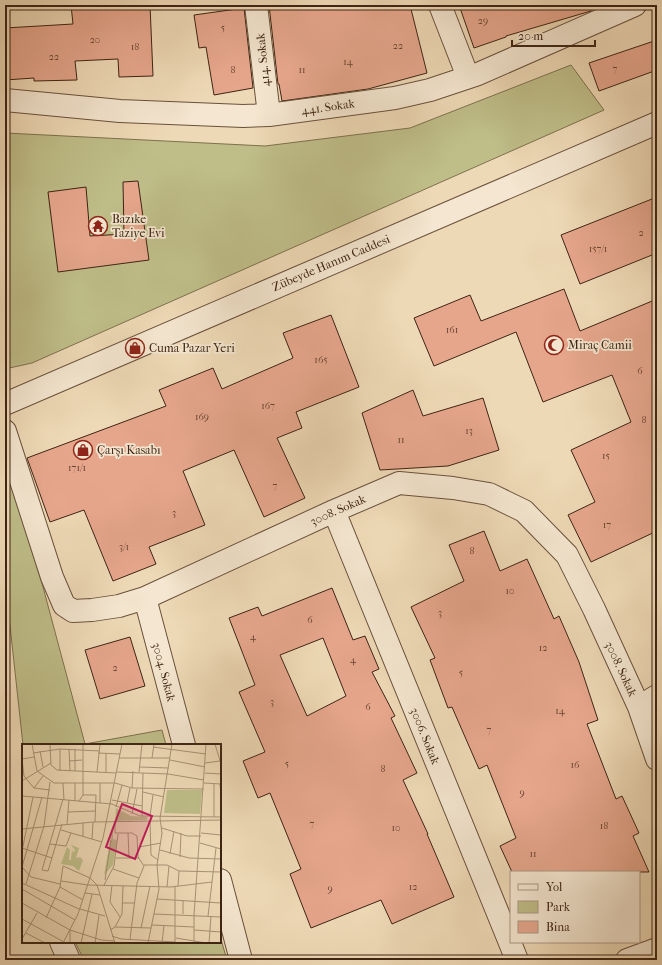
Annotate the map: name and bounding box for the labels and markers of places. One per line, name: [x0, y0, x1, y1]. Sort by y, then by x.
place label: Bazıke Taziye Evi: [112, 212, 165, 240]
temple icon: Bazıke Taziye Evi: [87, 215, 109, 237]
mosque icon: Miraç Camii: [543, 334, 565, 356]
shop icon: Cuma Pazar Yeri: [124, 337, 146, 359]
place label: Miraç Camii: [568, 338, 632, 353]
place label: Cuma Pazar Yeri: [149, 341, 235, 355]
shop icon: Çarşı Kasabı: [72, 439, 94, 461]
place label: Çarşı Kasabı: [97, 443, 161, 458]

